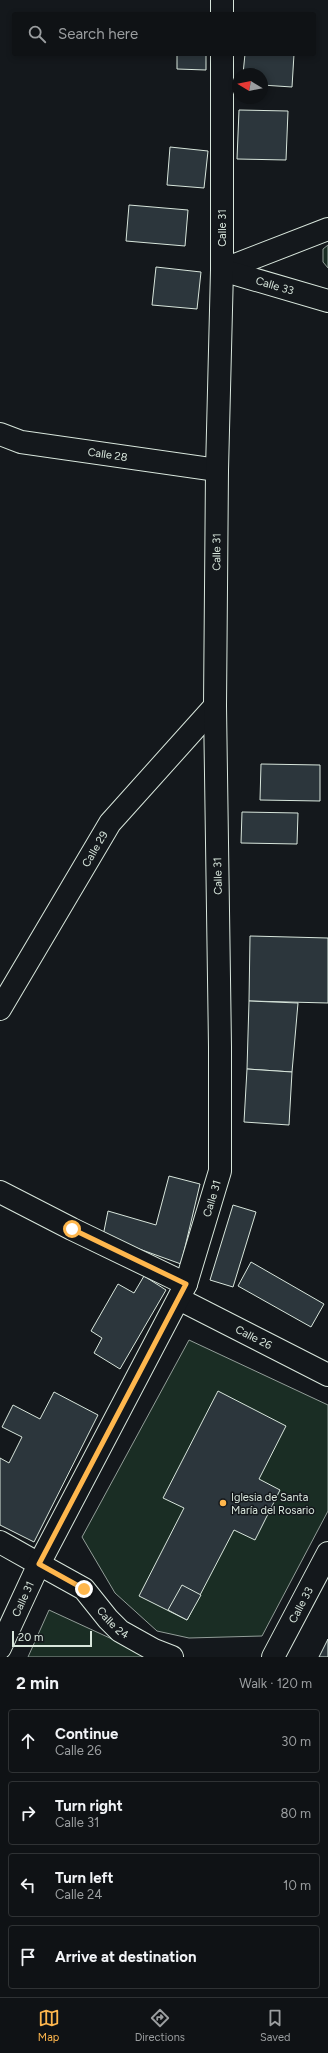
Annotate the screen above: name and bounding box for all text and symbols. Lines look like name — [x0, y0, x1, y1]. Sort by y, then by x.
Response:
search box — [12, 12, 316, 56]
icon: search — [26, 23, 48, 45]
text: Search here — [58, 25, 138, 43]
north arrow — [232, 68, 268, 104]
street label: Calle 31 — [216, 209, 229, 247]
street label: Calle 33 — [254, 274, 295, 297]
street label: Calle 28 — [87, 445, 129, 464]
street label: Calle 31 — [210, 533, 223, 571]
street label: Calle 29 — [79, 829, 110, 869]
street label: Calle 31 — [211, 857, 225, 895]
street label: Calle 31 — [200, 1179, 223, 1219]
route start — [63, 1220, 81, 1238]
street label: Calle 26 — [233, 1322, 274, 1352]
place label: Iglesia de Santa María del Rosario — [231, 1491, 315, 1517]
marker: Iglesia de Santa María del Rosario — [218, 1498, 228, 1508]
street label: Calle 31 — [9, 1579, 37, 1619]
route end — [75, 1580, 93, 1598]
street label: Calle 33 — [286, 1585, 315, 1625]
street label: Calle 24 — [94, 1604, 131, 1641]
scale bar — [12, 1629, 92, 1648]
text: 20 m — [18, 1631, 43, 1644]
text: 2 min — [16, 1673, 59, 1693]
text: Walk · 120 m — [239, 1676, 312, 1691]
text: Continue — [55, 1725, 118, 1743]
icon: ahead — [17, 1730, 39, 1752]
text: 30 m — [281, 1734, 311, 1749]
text: Calle 26 — [55, 1743, 102, 1758]
text: Turn right — [55, 1797, 123, 1815]
icon: right — [17, 1802, 39, 1824]
text: 80 m — [280, 1806, 311, 1821]
text: Calle 31 — [55, 1815, 99, 1830]
text: Turn left — [55, 1869, 113, 1887]
icon: left — [17, 1874, 39, 1896]
text: 10 m — [283, 1878, 311, 1893]
text: Calle 24 — [55, 1887, 102, 1902]
icon: arrive — [17, 1946, 39, 1968]
text: Arrive at destination — [55, 1948, 196, 1966]
tab: Map — [38, 2007, 60, 2044]
tab: Directions — [135, 2007, 185, 2044]
tab: Saved — [260, 2007, 290, 2044]

